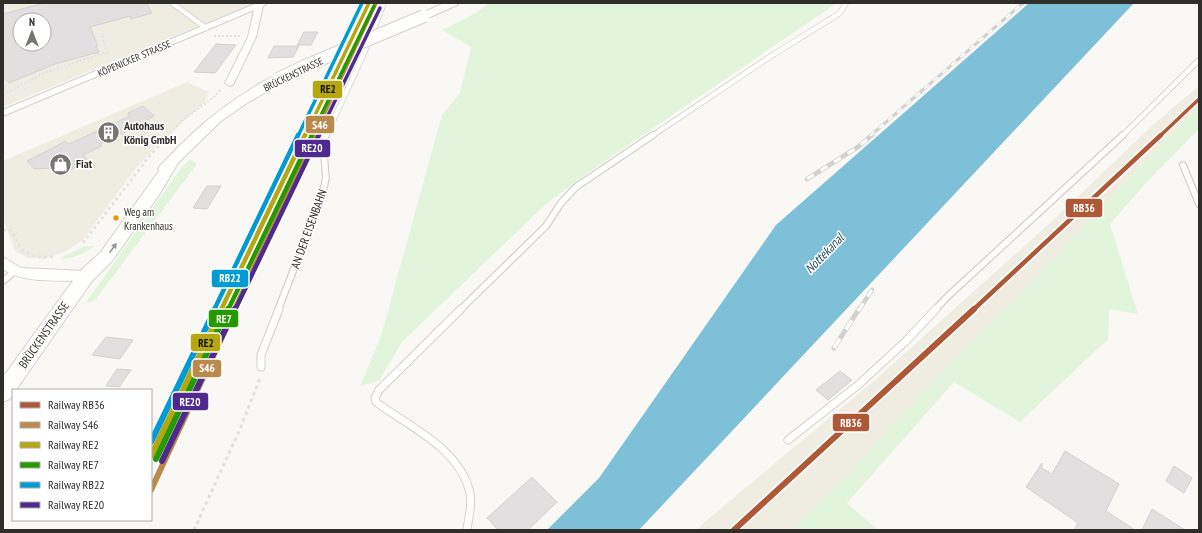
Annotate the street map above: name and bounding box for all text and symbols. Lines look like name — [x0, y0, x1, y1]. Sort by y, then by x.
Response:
north arrow — [12, 12, 52, 52]
text: N — [29, 15, 35, 29]
street label: KÖPENICKER STRASSE — [96, 37, 173, 80]
street label: BRÜCKENSTRASSE — [261, 54, 325, 94]
line badge: RE2 — [312, 80, 343, 99]
text: RE2 — [320, 82, 336, 96]
line badge: S46 — [305, 115, 335, 134]
place label: Autohaus König GmbH — [123, 118, 177, 147]
text: S46 — [312, 118, 328, 132]
building icon: Autohaus König GmbH — [95, 120, 121, 146]
line badge: RE20 — [294, 139, 331, 158]
text: RE20 — [302, 141, 322, 155]
shop icon: Fiat — [47, 151, 73, 177]
place label: Fiat — [76, 156, 93, 171]
street label: AN DER EISENBAHN — [287, 187, 330, 271]
line badge: RB36 — [1065, 198, 1103, 218]
text: RB36 — [1073, 201, 1095, 215]
place label: Weg am Krankenhaus — [124, 205, 173, 233]
marker: Weg am Krankenhaus — [111, 213, 121, 223]
water label: Nottekanal — [801, 228, 849, 277]
one-way arrow — [109, 243, 117, 254]
line badge: RB22 — [211, 269, 249, 288]
text: RB22 — [219, 271, 241, 285]
street label: BRÜCKENSTRASSE — [15, 299, 72, 371]
line badge: RE7 — [208, 309, 239, 328]
text: RE7 — [216, 312, 232, 326]
line badge: RE2 — [190, 333, 221, 352]
text: RE2 — [198, 336, 214, 350]
line badge: S46 — [192, 359, 222, 378]
text: S46 — [199, 361, 215, 375]
legend — [12, 389, 152, 521]
line badge: RE20 — [172, 392, 209, 411]
text: RE20 — [180, 395, 200, 409]
text: Railway RB36 — [48, 397, 105, 412]
line badge: RB36 — [832, 413, 870, 432]
text: RB36 — [840, 416, 862, 430]
text: Railway S46 — [48, 417, 98, 432]
text: Railway RE2 — [48, 437, 99, 452]
text: Railway RE7 — [48, 457, 99, 472]
text: Railway RB22 — [48, 477, 105, 492]
text: Railway RE20 — [48, 497, 104, 512]

